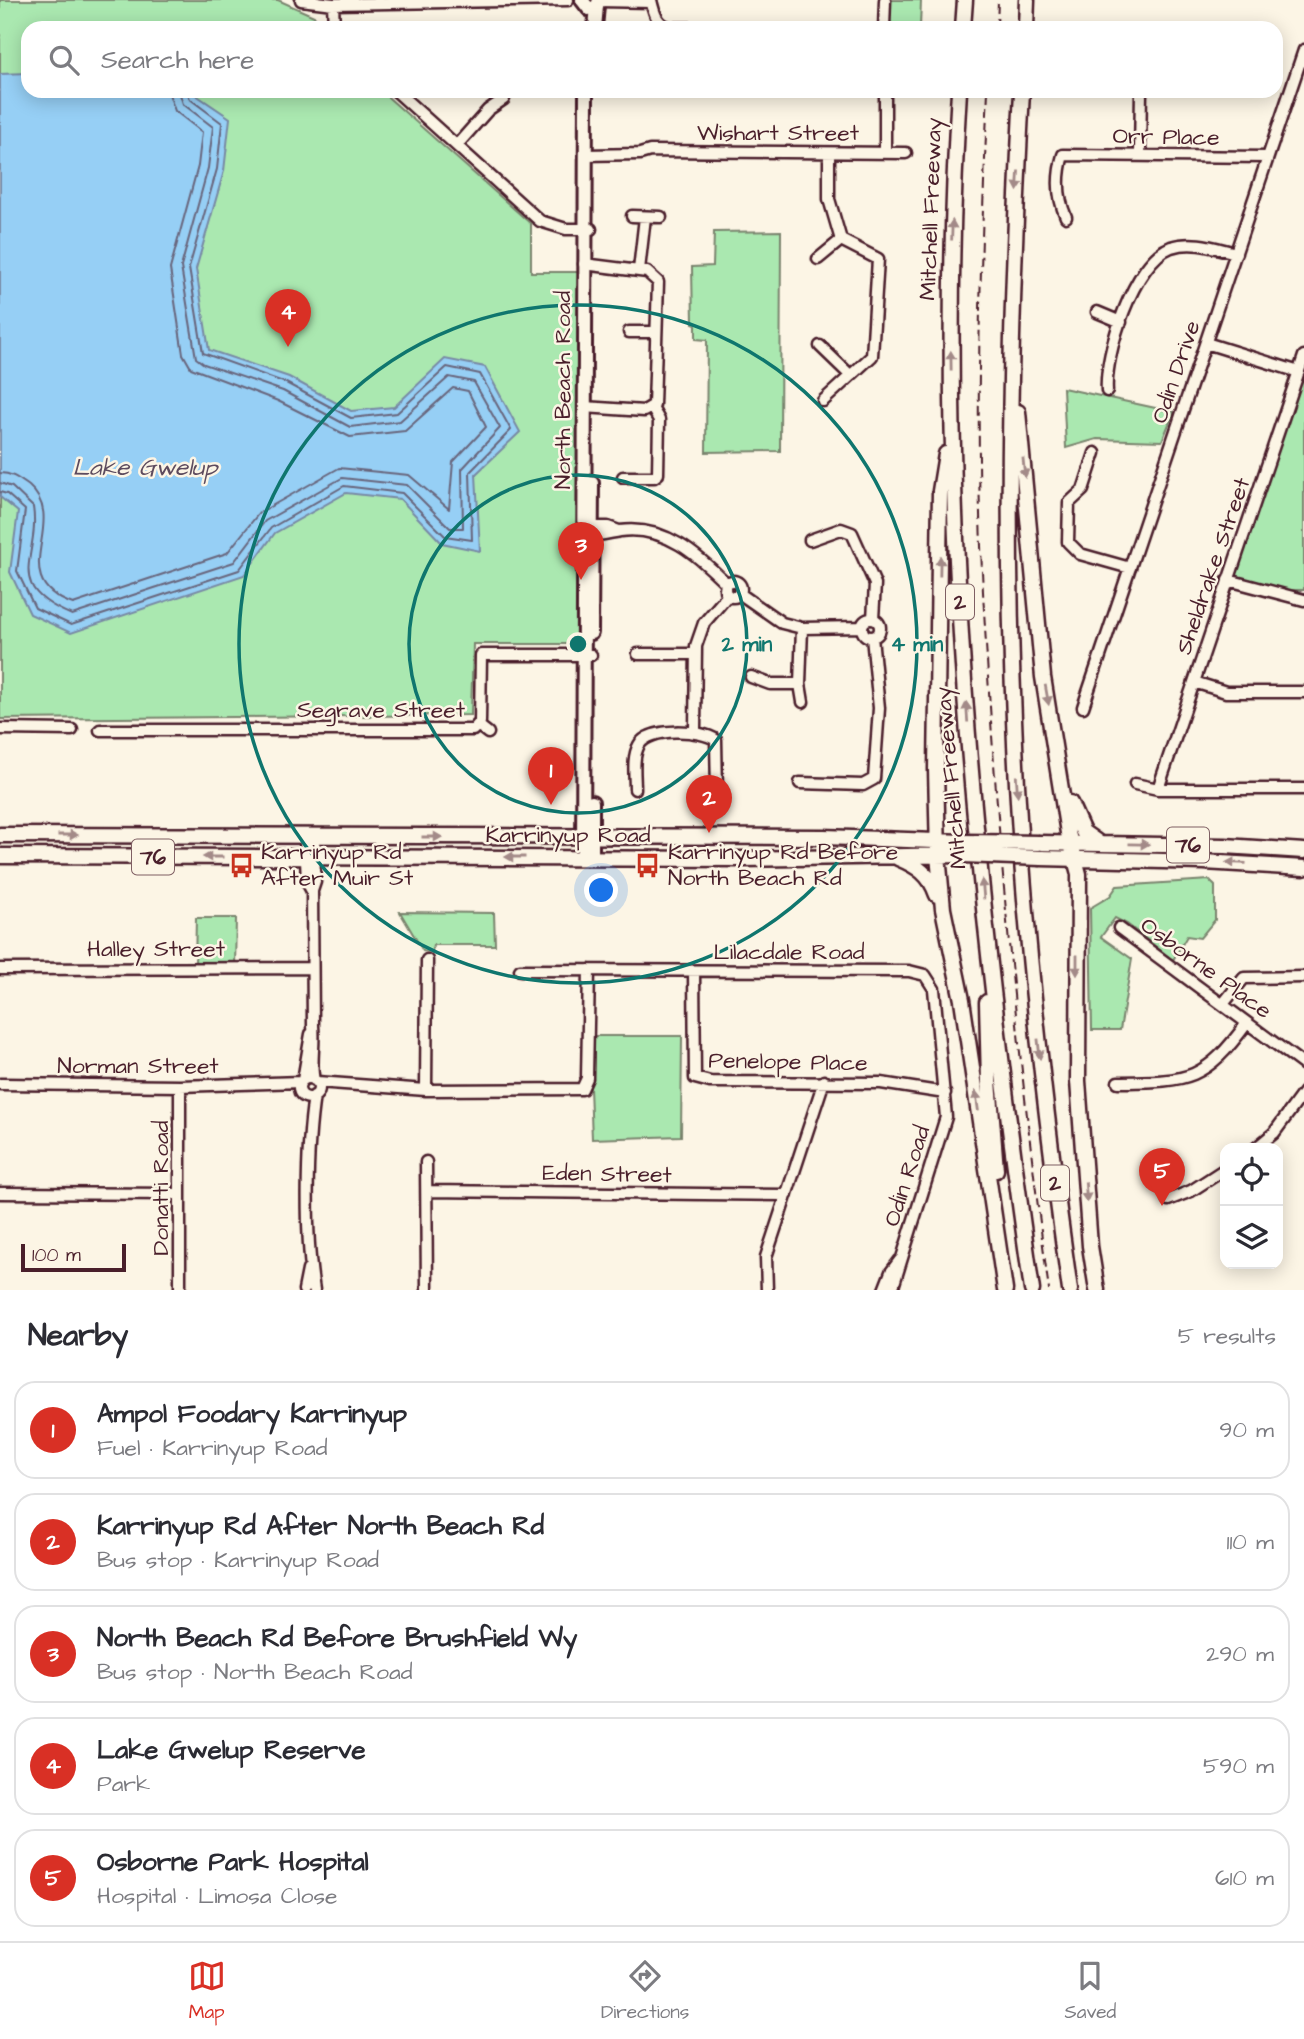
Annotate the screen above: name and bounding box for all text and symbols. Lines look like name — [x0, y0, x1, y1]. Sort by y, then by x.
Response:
search box — [21, 21, 1283, 98]
icon: search — [45, 41, 83, 79]
text: Search here — [101, 42, 254, 78]
street label: Wishart Street — [697, 117, 860, 149]
street label: Mitchell Freeway — [912, 117, 951, 301]
street label: Orr Place — [1112, 120, 1220, 154]
one-way arrow — [1012, 170, 1023, 192]
one-way arrow — [946, 219, 958, 241]
pin: 4 — [265, 289, 311, 347]
street label: North Beach Road — [547, 291, 579, 489]
street label: Odin Drive — [1143, 316, 1209, 428]
one-way arrow — [945, 350, 956, 372]
water label: Lake Gwelup — [73, 451, 219, 485]
one-way arrow — [1019, 457, 1030, 479]
street label: Sheldrake Street — [1168, 473, 1258, 659]
pin: 3 — [558, 522, 604, 580]
one-way arrow — [935, 555, 946, 577]
road number: 2 — [946, 584, 974, 620]
text: 2 min — [721, 630, 773, 659]
text: 4 min — [891, 630, 944, 659]
centre of rings — [566, 632, 590, 656]
one-way arrow — [1041, 684, 1052, 706]
street label: Mitchell Freeway — [927, 685, 976, 871]
street label: Segrave Street — [297, 694, 466, 727]
one-way arrow — [962, 701, 973, 723]
pin: 1 — [528, 747, 574, 805]
pin: 2 — [686, 775, 732, 833]
one-way arrow — [1012, 775, 1023, 797]
street label: Karrinyup Road — [485, 819, 651, 852]
road number: 76 — [1167, 828, 1209, 862]
one-way arrow — [57, 830, 79, 841]
one-way arrow — [421, 831, 443, 843]
place label: Karrinyup Rd After Muir St — [261, 836, 414, 894]
place label: Karrinyup Rd Before North Beach Rd — [668, 836, 898, 894]
one-way arrow — [1128, 838, 1150, 850]
road number: 76 — [132, 840, 174, 874]
one-way arrow — [202, 851, 224, 863]
bus stop icon: Karrinyup Rd After Muir St — [227, 851, 255, 879]
bus stop icon: Karrinyup Rd Before North Beach Rd — [634, 851, 662, 879]
one-way arrow — [503, 852, 525, 863]
one-way arrow — [1225, 857, 1247, 868]
your location — [584, 873, 618, 907]
one-way arrow — [977, 878, 988, 900]
street label: Osborne Place — [1134, 909, 1278, 1027]
street label: Halley Street — [87, 933, 226, 966]
street label: Lilacdale Road — [714, 936, 865, 968]
one-way arrow — [1071, 954, 1083, 976]
one-way arrow — [1034, 1038, 1045, 1060]
street label: Penelope Place — [708, 1045, 868, 1079]
street label: Norman Street — [57, 1050, 219, 1082]
one-way arrow — [971, 1090, 982, 1112]
street label: Donatti Road — [145, 1120, 177, 1256]
street label: Odin Road — [876, 1121, 938, 1231]
map controls — [1220, 1143, 1283, 1269]
button: locate — [1220, 1143, 1283, 1206]
pin: 5 — [1139, 1148, 1185, 1206]
street label: Eden Street — [542, 1157, 673, 1191]
road number: 2 — [1041, 1166, 1069, 1200]
one-way arrow — [1081, 1181, 1092, 1203]
button: layers — [1220, 1206, 1283, 1269]
scale bar — [21, 1241, 126, 1273]
text: 100 m — [32, 1242, 81, 1269]
text: Nearby — [28, 1315, 128, 1357]
text: 5 results — [1178, 1320, 1276, 1352]
text: Ampol Foodary Karrinyup — [97, 1396, 407, 1432]
text: 1 — [52, 1414, 54, 1446]
text: 90 m — [1219, 1414, 1274, 1446]
text: Fuel · Karrinyup Road — [97, 1432, 327, 1464]
text: Karrinyup Rd After North Beach Rd — [97, 1508, 544, 1544]
text: 2 — [46, 1526, 60, 1558]
text: 110 m — [1226, 1526, 1274, 1558]
text: Bus stop · Karrinyup Road — [97, 1544, 379, 1576]
text: North Beach Rd Before Brushfield Wy — [97, 1620, 577, 1656]
text: 3 — [47, 1638, 59, 1670]
text: 290 m — [1206, 1638, 1274, 1670]
text: Bus stop · North Beach Road — [97, 1656, 412, 1688]
text: Lake Gwelup Reserve — [97, 1732, 366, 1768]
text: 4 — [45, 1750, 61, 1782]
text: 590 m — [1203, 1750, 1274, 1782]
text: Park — [97, 1768, 150, 1800]
text: Osborne Park Hospital — [97, 1844, 369, 1880]
text: 5 — [45, 1862, 61, 1894]
text: 610 m — [1215, 1862, 1274, 1894]
text: Hospital · Limosa Close — [97, 1880, 338, 1912]
tab: Map — [188, 1957, 226, 2026]
tab: Directions — [601, 1957, 689, 2026]
tab: Saved — [1065, 1957, 1116, 2026]

